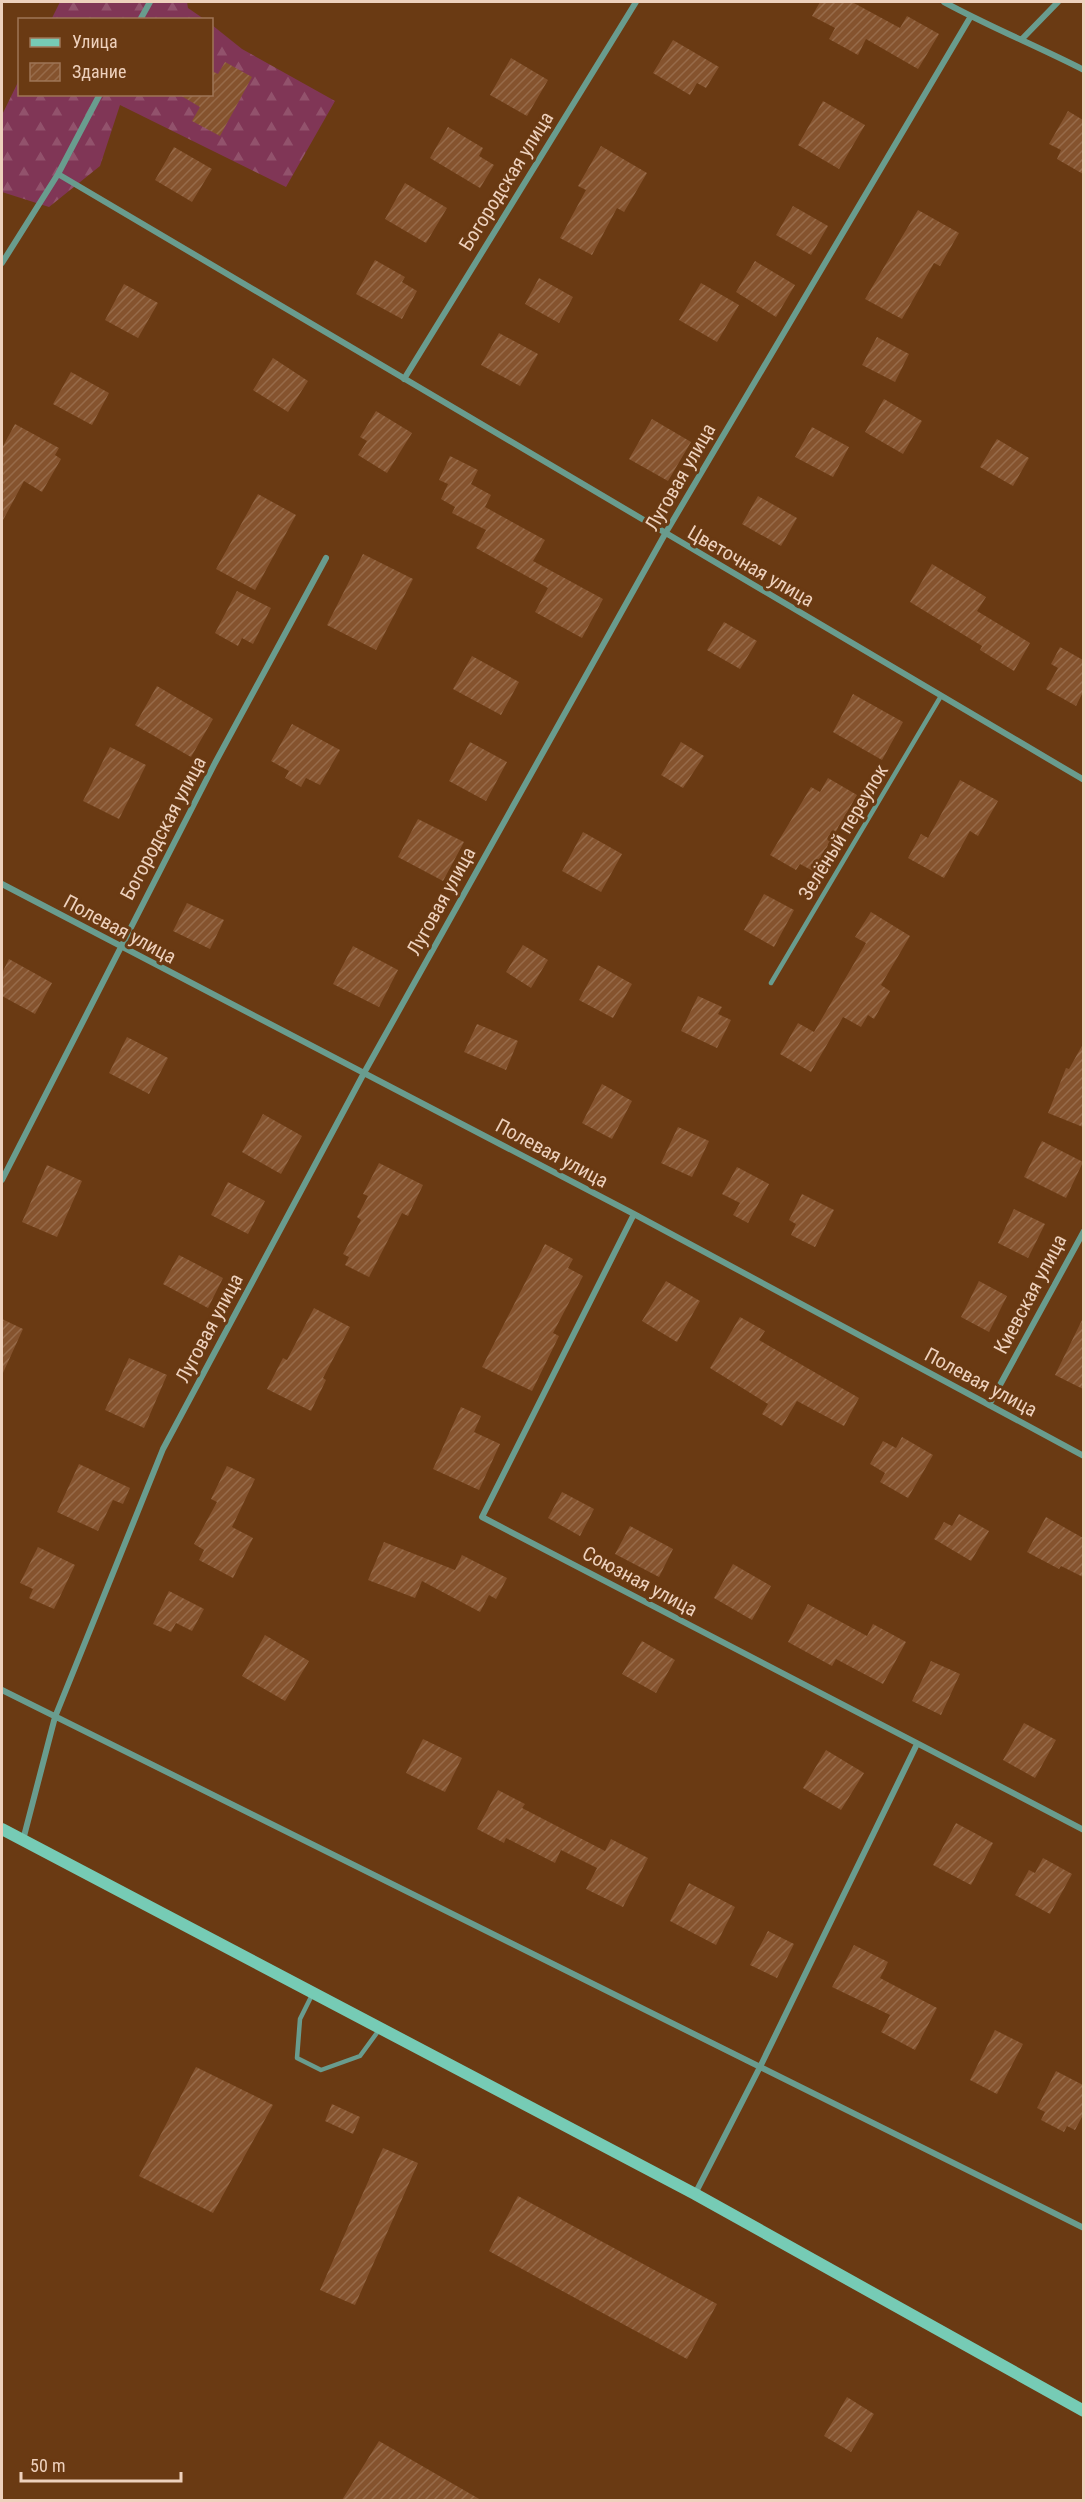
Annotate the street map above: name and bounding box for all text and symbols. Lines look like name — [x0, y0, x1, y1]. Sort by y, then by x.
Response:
legend — [18, 18, 213, 96]
text: Улица — [72, 31, 118, 52]
text: Здание — [72, 61, 126, 82]
street label: Богородская улица — [454, 107, 558, 255]
street label: Луговая улица — [640, 419, 720, 535]
street label: Цветочная улица — [683, 520, 819, 612]
street label: Богородская улица — [115, 752, 211, 904]
street label: Зелёный переулок — [793, 759, 893, 904]
street label: Луговая улица — [401, 843, 481, 959]
street label: Полевая улица — [60, 889, 180, 969]
street label: Полевая улица — [492, 1113, 612, 1193]
street label: Киевская улица — [988, 1230, 1072, 1358]
street label: Луговая улица — [170, 1269, 248, 1387]
street label: Полевая улица — [921, 1342, 1041, 1422]
street label: Союзная улица — [578, 1541, 702, 1621]
scale bar — [21, 2445, 182, 2483]
text: 50 m — [30, 2455, 65, 2476]

